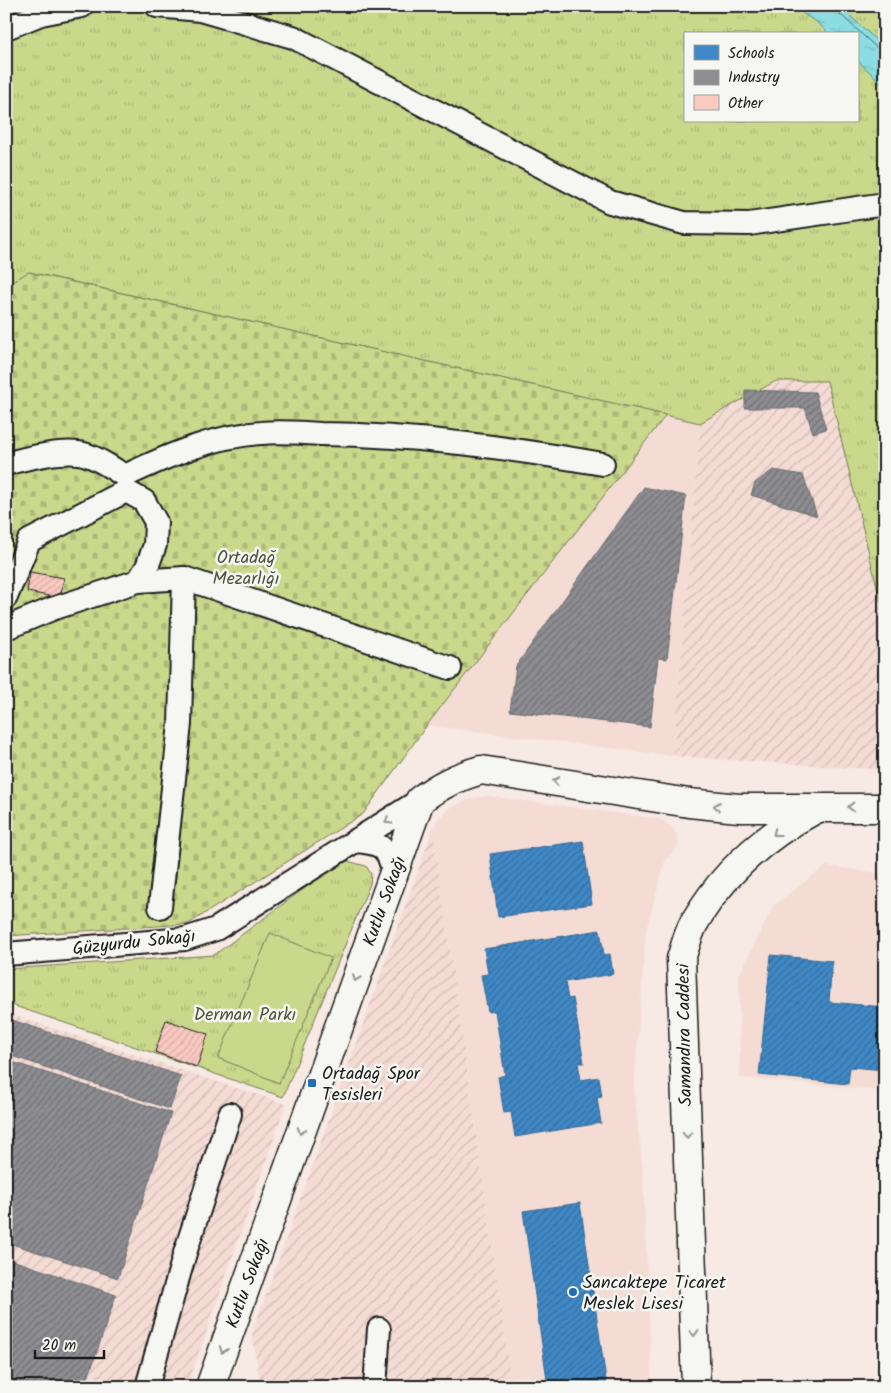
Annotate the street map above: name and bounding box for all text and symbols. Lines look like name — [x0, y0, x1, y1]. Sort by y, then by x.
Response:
legend — [684, 32, 858, 122]
text: Schools — [728, 42, 775, 66]
text: Industry — [728, 66, 781, 90]
text: Other — [728, 92, 764, 116]
park label: Ortadağ Mezarlığı — [213, 544, 279, 594]
one-way arrow — [552, 777, 560, 787]
one-way arrow — [712, 801, 720, 812]
one-way arrow — [847, 801, 855, 812]
one-way arrow — [384, 814, 393, 824]
one-way arrow — [772, 827, 782, 836]
street label: Kutlu Sokağı — [356, 852, 415, 951]
street label: Güzyurdu Sokağı — [71, 923, 197, 964]
street label: Samandıra Caddesi — [670, 963, 701, 1107]
one-way arrow — [352, 973, 362, 981]
park label: Derman Parkı — [194, 1001, 296, 1030]
place label: Ortadağ Spor Tesisleri — [322, 1060, 421, 1110]
marker: Ortadağ Spor Tesisleri — [306, 1077, 318, 1089]
one-way arrow — [297, 1126, 307, 1134]
one-way arrow — [682, 1132, 692, 1140]
street label: Kutlu Sokağı — [219, 1234, 278, 1333]
place label: Sancaktepe Ticaret Meslek Lisesi — [583, 1269, 727, 1319]
marker: Sancaktepe Ticaret Meslek Lisesi — [567, 1286, 579, 1298]
scale bar — [35, 1328, 104, 1360]
one-way arrow — [689, 1330, 699, 1337]
text: 20 m — [42, 1334, 76, 1358]
one-way arrow — [219, 1345, 229, 1353]

